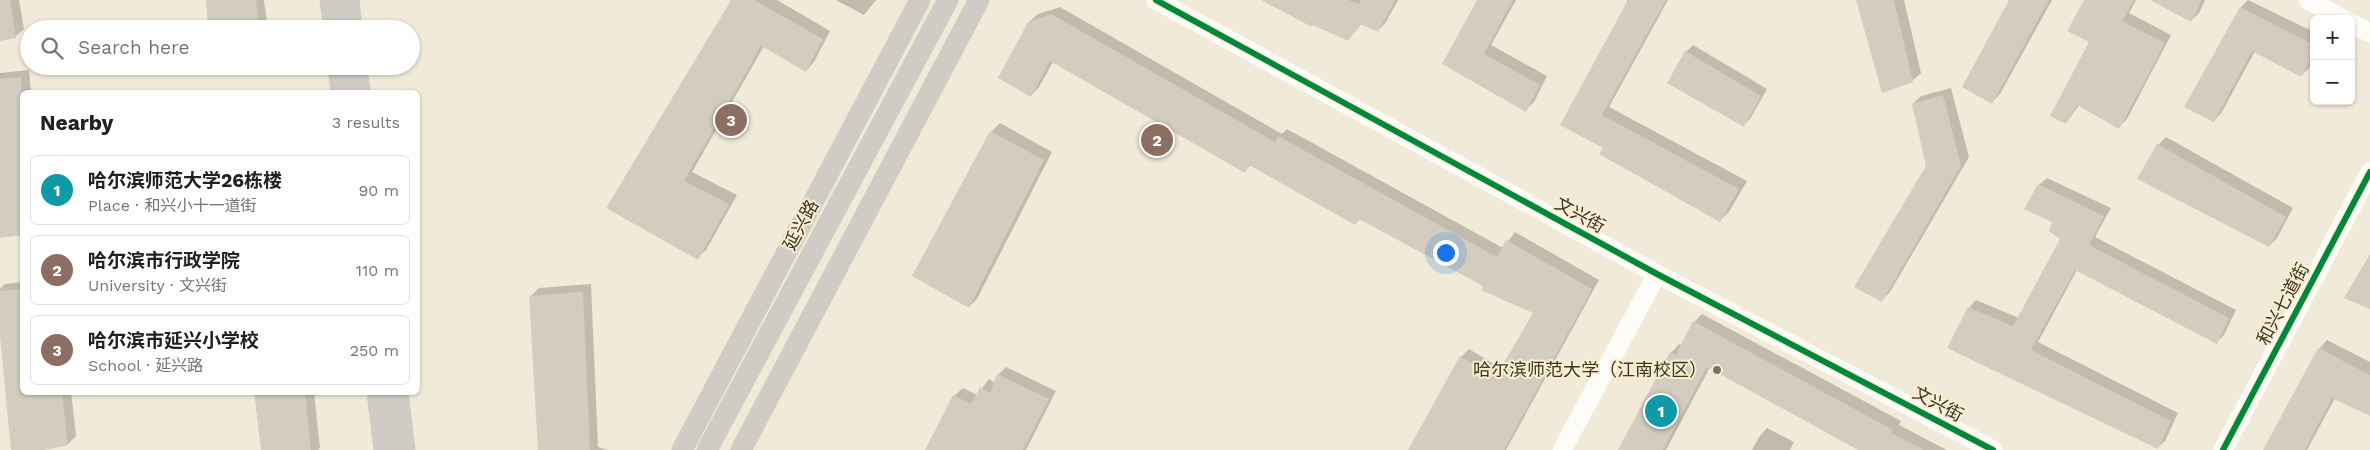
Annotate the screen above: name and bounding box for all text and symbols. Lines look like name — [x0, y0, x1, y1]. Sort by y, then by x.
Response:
map controls — [2310, 15, 2355, 105]
button: + — [2310, 15, 2355, 60]
search box — [20, 20, 420, 75]
icon: search — [38, 34, 66, 62]
text: Search here — [78, 36, 189, 59]
button: − — [2310, 60, 2355, 105]
pin: 3 — [715, 101, 747, 139]
text: Nearby — [40, 110, 113, 135]
text: 3 results — [332, 113, 400, 132]
pin: 2 — [1141, 121, 1173, 159]
text: 哈尔滨师范大学26栋楼 — [88, 169, 282, 192]
text: 1 — [54, 181, 60, 200]
text: 90 m — [358, 181, 399, 200]
street label: 文兴街 — [1552, 192, 1609, 237]
text: Place · 和兴小十一道街 — [88, 196, 256, 215]
street label: 延兴路 — [779, 196, 823, 254]
your location — [1433, 240, 1459, 266]
text: 哈尔滨市行政学院 — [88, 249, 240, 272]
street label: 和兴七道街 — [2252, 259, 2313, 348]
text: 2 — [52, 261, 62, 280]
text: 110 m — [356, 261, 399, 280]
text: University · 文兴街 — [88, 276, 227, 295]
text: 哈尔滨市延兴小学校 — [88, 329, 259, 352]
text: 3 — [52, 341, 62, 360]
text: 250 m — [350, 341, 399, 360]
text: School · 延兴路 — [88, 356, 203, 375]
place label: 哈尔滨师范大学（江南校区） — [1473, 359, 1707, 380]
marker: 哈尔滨师范大学（江南校区） — [1711, 364, 1723, 376]
street label: 文兴街 — [1909, 382, 1967, 426]
pin: 1 — [1645, 392, 1677, 430]

